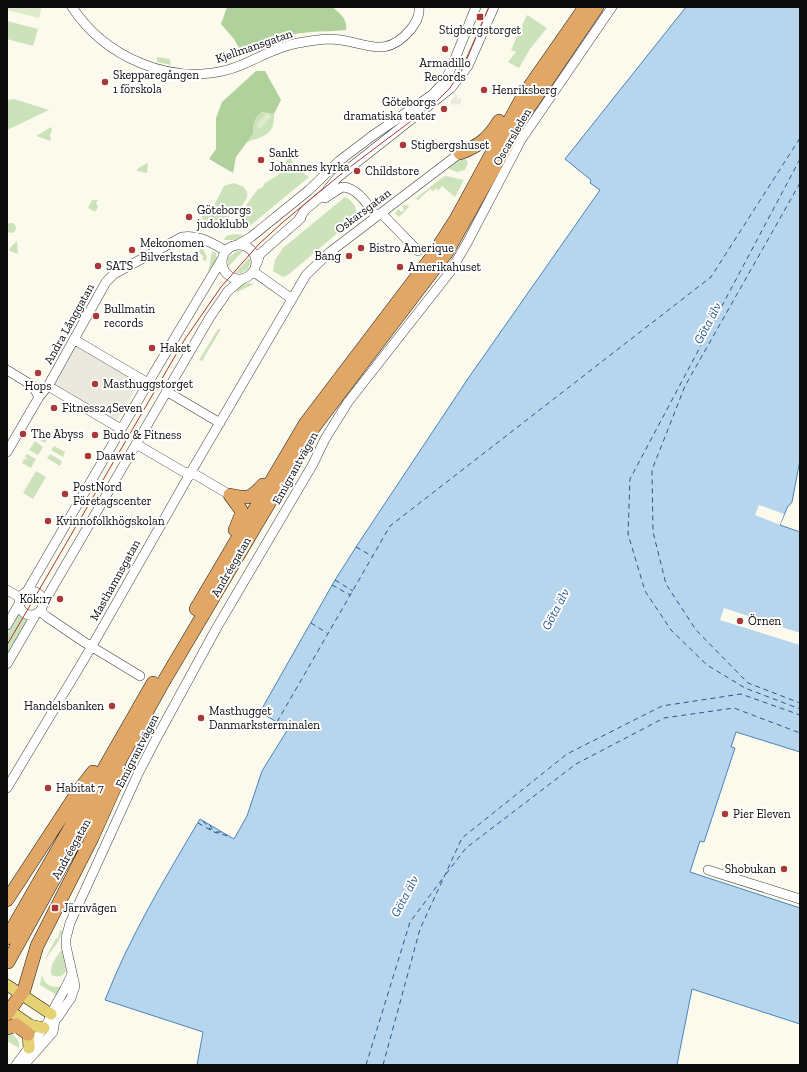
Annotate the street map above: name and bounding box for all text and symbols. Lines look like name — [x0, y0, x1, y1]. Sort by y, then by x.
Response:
marker: Stigbergstorget — [475, 12, 485, 22]
place label: Stigbergstorget — [439, 23, 522, 37]
street label: Kjellmansgatan — [214, 26, 295, 67]
marker: Armadillo Records — [440, 44, 450, 54]
place label: Armadillo Records — [419, 56, 471, 84]
place label: Skepparegången 1 förskola — [113, 68, 199, 96]
marker: Skepparegången 1 förskola — [100, 77, 110, 87]
place label: Henriksberg — [492, 83, 557, 97]
marker: Henriksberg — [479, 85, 489, 95]
place label: Göteborgs dramatiska teater — [344, 95, 436, 123]
marker: Göteborgs dramatiska teater — [439, 104, 449, 114]
street label: Oscarsleden — [490, 106, 534, 168]
place label: Stigbergshuset — [411, 138, 490, 152]
marker: Stigbergshuset — [398, 140, 408, 150]
place label: Sankt Johannes kyrka — [269, 146, 350, 174]
marker: Sankt Johannes kyrka — [256, 155, 266, 165]
place label: Childstore — [365, 164, 420, 178]
marker: Childstore — [352, 166, 362, 176]
street label: Oskarsgatan — [332, 186, 394, 236]
place label: Göteborgs judoklubb — [196, 203, 251, 232]
marker: Göteborgs judoklubb — [184, 212, 194, 222]
place label: Mekonomen Bilverkstad — [140, 236, 204, 264]
place label: Bistro Amerique — [369, 241, 454, 255]
marker: Bistro Amerique — [356, 243, 366, 253]
marker: Mekonomen Bilverkstad — [127, 245, 137, 255]
place label: Bang — [315, 249, 341, 263]
marker: Bang — [344, 251, 354, 261]
place label: SATS — [106, 259, 133, 273]
place label: Amerikahuset — [408, 260, 482, 274]
marker: SATS — [93, 261, 103, 271]
marker: Amerikahuset — [395, 262, 405, 272]
street label: Andra Långgatan — [41, 281, 97, 367]
water label: Göta älv — [690, 300, 725, 346]
place label: Bullmatin records — [104, 302, 155, 330]
marker: Bullmatin records — [91, 311, 101, 321]
place label: Haket — [160, 341, 191, 355]
marker: Haket — [147, 343, 157, 353]
marker: Hops — [33, 368, 43, 378]
place label: Masthuggstorget — [103, 377, 194, 391]
place label: Hops — [25, 379, 51, 393]
marker: Masthuggstorget — [90, 379, 100, 389]
place label: Fitness24Seven — [62, 401, 143, 415]
marker: Fitness24Seven — [49, 403, 59, 413]
place label: The Abyss — [31, 427, 84, 441]
place label: Budo & Fitness — [103, 428, 181, 442]
marker: The Abyss — [18, 429, 28, 439]
street label: Emigrantvägen — [269, 429, 321, 507]
marker: Budo & Fitness — [90, 430, 100, 440]
place label: Daawat — [96, 449, 136, 463]
marker: Daawat — [83, 451, 93, 461]
place label: PostNord Företagscenter — [73, 480, 152, 508]
marker: PostNord Företagscenter — [60, 489, 70, 499]
place label: Kvinnofolkhögskolan — [56, 514, 165, 528]
marker: Kvinnofolkhögskolan — [43, 516, 53, 526]
street label: Andréegatan — [208, 534, 254, 600]
street label: Masthamnsgatan — [87, 537, 143, 623]
water label: Göta älv — [538, 586, 573, 632]
place label: Kök:17 — [19, 592, 52, 606]
marker: Kök:17 — [55, 594, 65, 604]
place label: Örnen — [748, 614, 781, 628]
marker: Örnen — [735, 616, 745, 626]
place label: Handelsbanken — [24, 699, 104, 713]
marker: Handelsbanken — [107, 701, 117, 711]
place label: Masthugget Danmarksterminalen — [209, 704, 320, 732]
street label: Emigrantvägen — [112, 712, 162, 790]
marker: Masthugget Danmarksterminalen — [196, 713, 206, 723]
place label: Habitat 7 — [56, 781, 104, 795]
marker: Habitat 7 — [43, 783, 53, 793]
place label: Pier Eleven — [733, 807, 791, 821]
marker: Pier Eleven — [720, 809, 730, 819]
street label: Andréegatan — [49, 816, 93, 882]
place label: Shobukan — [725, 862, 776, 876]
marker: Shobukan — [779, 864, 789, 874]
water label: Göta älv — [387, 873, 422, 919]
place label: Järnvågen — [63, 901, 117, 915]
marker: Järnvågen — [50, 903, 60, 913]

